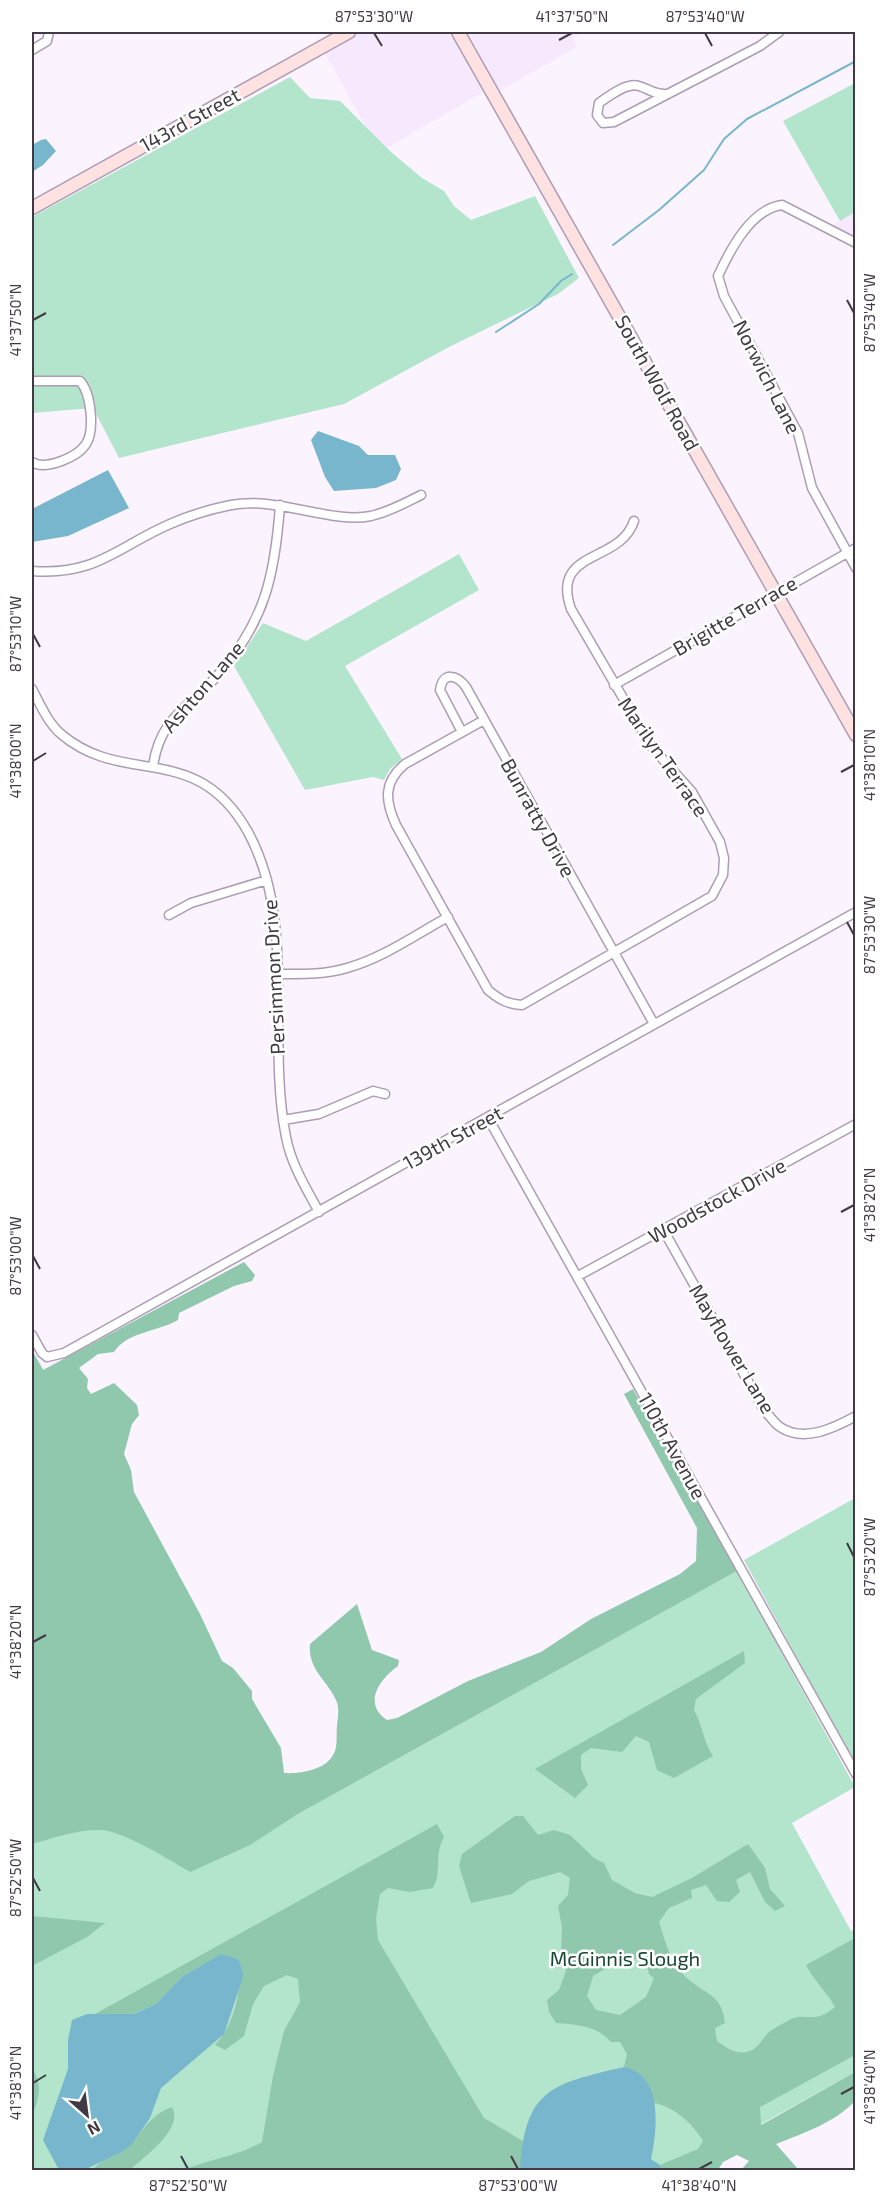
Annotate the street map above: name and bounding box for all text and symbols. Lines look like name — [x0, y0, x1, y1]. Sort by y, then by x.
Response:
text: 87°53'30"W — [335, 7, 413, 25]
text: 41°37'50"N — [536, 7, 608, 25]
text: 87°53'40"W — [665, 7, 745, 25]
street label: 143rd Street — [135, 82, 244, 156]
text: 87°53'40"W — [860, 273, 878, 353]
text: 41°37'50"N — [6, 284, 24, 356]
street label: South Wolf Road — [611, 311, 705, 454]
street label: Norwich Lane — [729, 316, 807, 437]
street label: Brigitte Terrace — [668, 570, 801, 660]
text: 87°53'10"W — [6, 596, 24, 672]
street label: Ashton Lane — [156, 636, 248, 737]
street label: Marilyn Terrace — [614, 692, 714, 821]
text: 41°38'00"N — [6, 723, 24, 799]
text: 41°38'10"N — [860, 729, 878, 801]
street label: Bunratty Drive — [496, 754, 581, 881]
text: 87°53'30"W — [860, 896, 878, 974]
street label: Persimmon Drive — [257, 899, 289, 1055]
street label: 139th Street — [399, 1100, 507, 1174]
street label: Woodstock Drive — [644, 1152, 790, 1248]
text: 41°38'20"N — [860, 1168, 878, 1242]
text: 87°53'00"W — [6, 1216, 24, 1296]
street label: Mayflower Lane — [685, 1279, 781, 1417]
street label: 110th Avenue — [634, 1388, 712, 1503]
text: 87°53'20"W — [860, 1518, 878, 1596]
text: 41°38'20"N — [6, 1605, 24, 1679]
text: 87°52'50"W — [6, 1839, 24, 1917]
park label: McGinnis Slough — [550, 1946, 700, 1970]
text: 41°38'30"N — [6, 2046, 24, 2120]
text: 41°38'40"N — [860, 2049, 878, 2125]
north arrow — [57, 2085, 117, 2145]
text: N — [85, 2118, 104, 2140]
text: 87°52'50"W — [149, 2176, 227, 2194]
text: 87°53'00"W — [478, 2176, 558, 2194]
text: 41°38'40"N — [661, 2176, 737, 2194]

